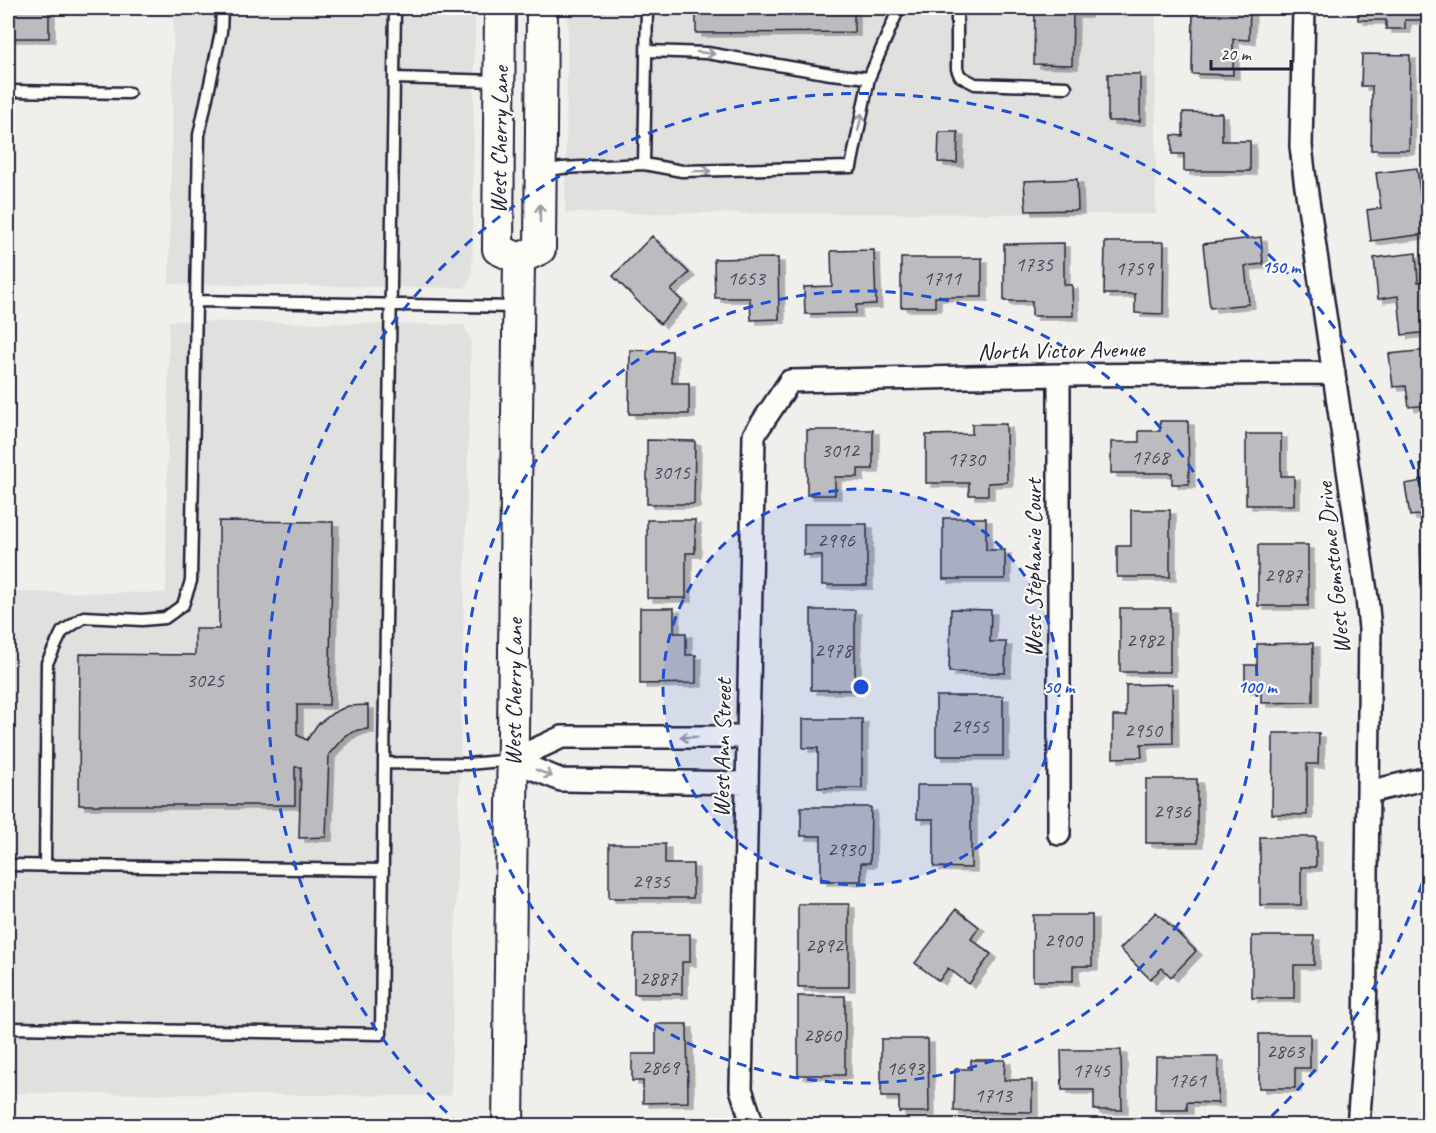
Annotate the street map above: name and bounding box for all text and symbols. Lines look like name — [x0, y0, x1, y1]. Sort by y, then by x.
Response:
scale bar — [1211, 33, 1290, 71]
text: 20 m — [1220, 43, 1253, 65]
one-way arrow — [695, 48, 715, 59]
street label: West Cherry Lane — [483, 64, 515, 214]
one-way arrow — [855, 113, 866, 132]
one-way arrow — [691, 165, 711, 177]
one-way arrow — [534, 204, 546, 224]
house number: 1735 — [1015, 251, 1054, 277]
house number: 1759 — [1115, 255, 1154, 281]
text: 150 m — [1262, 256, 1302, 278]
house number: 1653 — [727, 265, 766, 291]
house number: 1711 — [923, 265, 962, 291]
street label: North Victor Avenue — [977, 334, 1147, 366]
house number: 3012 — [821, 437, 860, 463]
house number: 1768 — [1131, 444, 1171, 470]
house number: 1730 — [947, 446, 986, 472]
house number: 3015 — [652, 459, 691, 485]
street label: West Stephanie Court — [1018, 477, 1048, 657]
street label: West Gemstone Drive — [1309, 479, 1357, 655]
house number: 2996 — [817, 527, 855, 553]
house number: 2987 — [1264, 562, 1303, 588]
street label: West Cherry Lane — [498, 616, 529, 766]
house number: 2982 — [1126, 627, 1165, 653]
house number: 2978 — [814, 637, 854, 663]
house number: 3025 — [186, 667, 225, 693]
street label: West Ann Street — [706, 676, 738, 818]
text: 50 m — [1044, 676, 1076, 698]
text: 100 m — [1238, 676, 1278, 698]
centre of rings — [851, 677, 871, 697]
house number: 2955 — [951, 713, 990, 739]
house number: 2950 — [1124, 717, 1163, 743]
one-way arrow — [680, 731, 700, 743]
one-way arrow — [534, 768, 553, 779]
house number: 2936 — [1153, 798, 1191, 824]
house number: 2930 — [827, 836, 866, 862]
house number: 2935 — [632, 868, 671, 894]
house number: 2900 — [1044, 927, 1083, 953]
house number: 2892 — [805, 932, 844, 958]
house number: 2887 — [639, 965, 678, 991]
house number: 2860 — [803, 1022, 842, 1048]
house number: 2863 — [1266, 1038, 1305, 1064]
house number: 2869 — [641, 1054, 680, 1080]
house number: 1693 — [886, 1055, 925, 1081]
house number: 1745 — [1072, 1057, 1111, 1083]
house number: 1761 — [1168, 1067, 1207, 1093]
house number: 1713 — [974, 1082, 1013, 1108]

